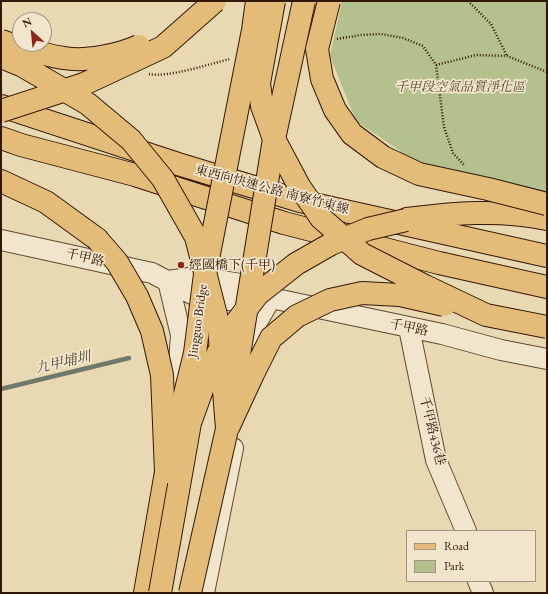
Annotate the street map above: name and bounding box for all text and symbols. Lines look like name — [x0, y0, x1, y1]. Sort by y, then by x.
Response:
north arrow — [12, 12, 52, 52]
text: N — [20, 14, 34, 30]
park label: 千甲段空氣品質淨化區 — [395, 79, 525, 95]
street label: 東西向快速公路 南寮竹東線 — [193, 162, 351, 218]
street label: 千甲路 — [64, 246, 106, 270]
place label: 經國橋下(千甲) — [189, 257, 275, 273]
marker: 經國橋下(千甲) — [176, 260, 186, 270]
street label: Jingguo Bridge — [185, 283, 211, 359]
street label: 千甲路 — [388, 316, 430, 340]
water label: 九甲埔圳 — [34, 349, 92, 377]
street label: 千甲路436巷 — [416, 395, 448, 467]
legend — [406, 530, 536, 582]
text: Road — [444, 538, 469, 554]
text: Park — [444, 558, 464, 574]

